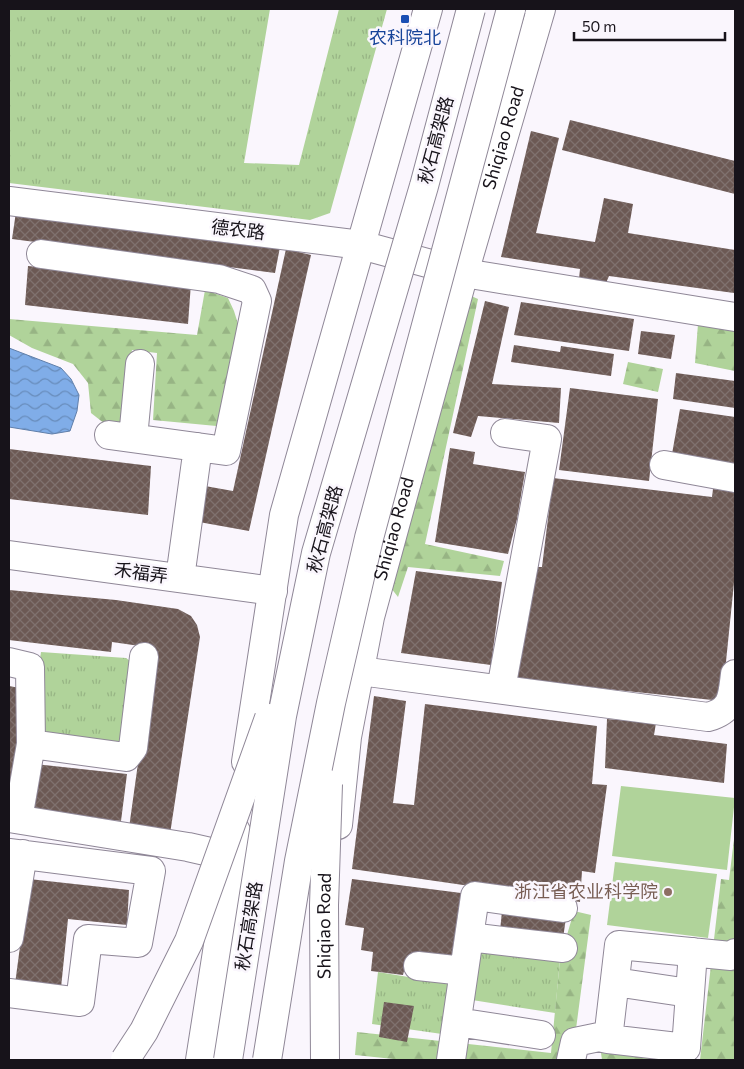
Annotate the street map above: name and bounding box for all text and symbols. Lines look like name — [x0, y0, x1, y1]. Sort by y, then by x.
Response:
scale bar — [574, 10, 725, 42]
marker: 农科院北 — [399, 13, 411, 25]
text: 50 m — [582, 17, 616, 35]
place label: 农科院北 — [369, 26, 441, 48]
street label: Shiqiao Road — [477, 83, 528, 192]
street label: 秋石高架路 — [413, 93, 457, 186]
street label: 德农路 — [210, 215, 266, 243]
street label: Shiqiao Road — [368, 474, 418, 583]
street label: 秋石高架路 — [302, 482, 346, 575]
street label: 禾福弄 — [113, 557, 169, 587]
street label: Shiqiao Road — [312, 872, 335, 979]
street label: 秋石高架路 — [230, 880, 266, 972]
place label: 浙江省农业科学院 — [514, 880, 658, 902]
marker: 浙江省农业科学院 — [662, 886, 674, 898]

